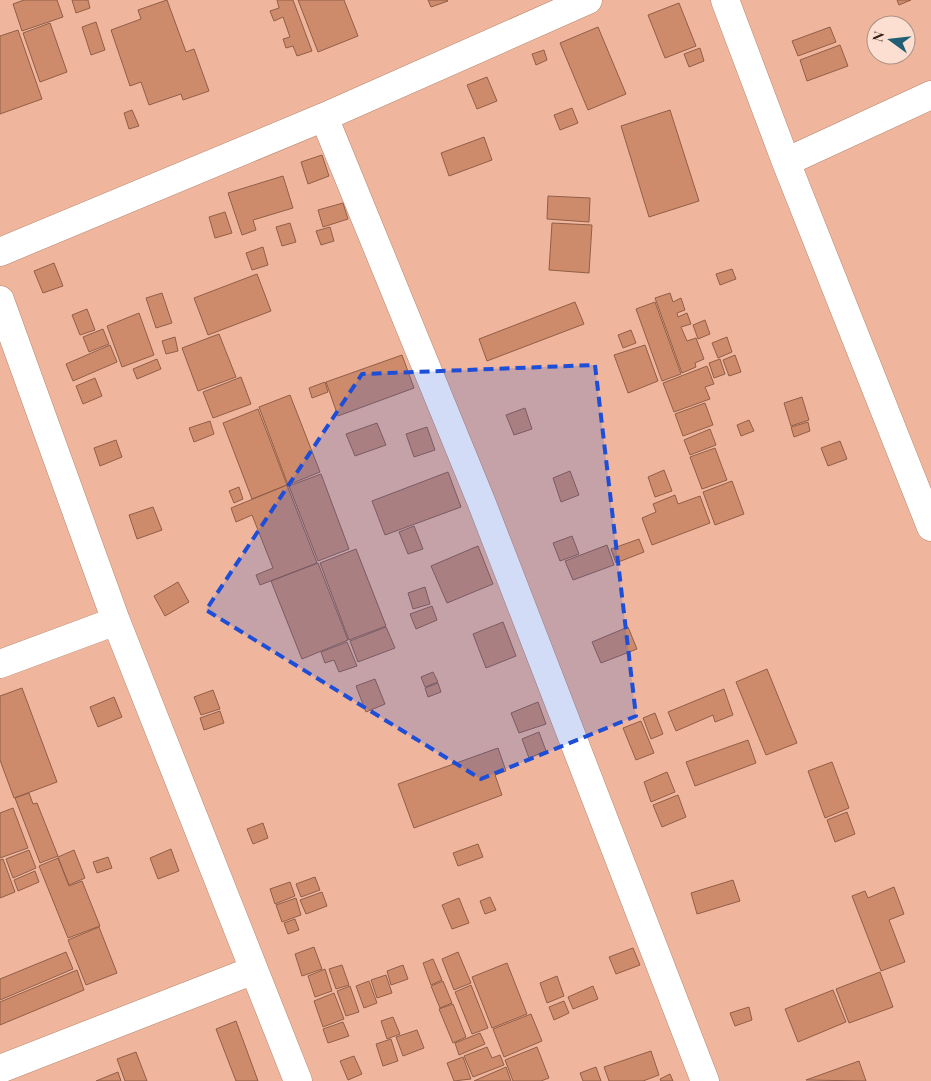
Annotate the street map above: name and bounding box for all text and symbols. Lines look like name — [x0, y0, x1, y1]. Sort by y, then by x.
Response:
north arrow — [866, 15, 916, 65]
text: N — [867, 29, 888, 44]

